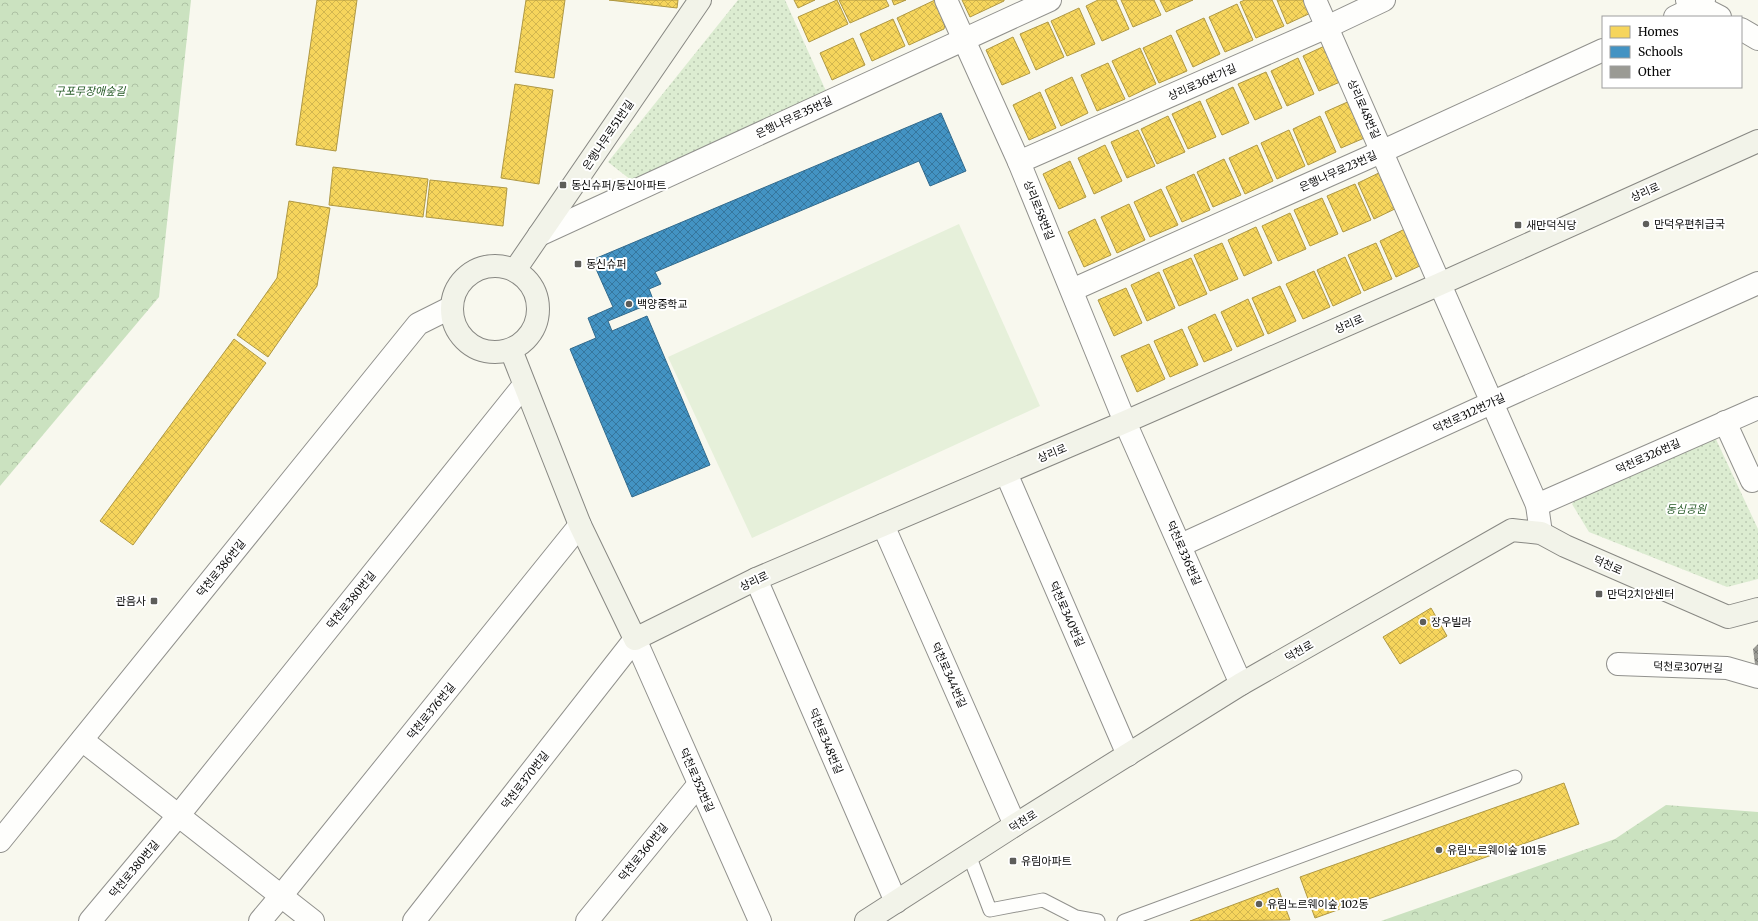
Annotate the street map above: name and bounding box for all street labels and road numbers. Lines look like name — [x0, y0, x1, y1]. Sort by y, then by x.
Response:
street label: 상리로36번가길 — [1166, 61, 1238, 103]
street label: 상리로48번길 — [1345, 77, 1383, 141]
street label: 은행나무로35번길 — [753, 93, 835, 141]
street label: 은행나무로51번길 — [579, 97, 637, 173]
street label: 은행나무로23번길 — [1297, 148, 1379, 194]
street label: 상리로58번길 — [1021, 178, 1057, 242]
street label: 상리로 — [1628, 179, 1662, 205]
street label: 상리로 — [1332, 311, 1366, 337]
street label: 덕천로312번가길 — [1431, 390, 1507, 436]
street label: 덕천로326번길 — [1613, 435, 1683, 477]
street label: 상리로 — [1035, 441, 1069, 465]
street label: 덕천로336번길 — [1164, 519, 1204, 587]
street label: 덕천로386번길 — [194, 536, 248, 600]
street label: 덕천로 — [1591, 552, 1625, 578]
street label: 덕천로380번길 — [323, 568, 379, 632]
street label: 상리로 — [737, 568, 771, 594]
street label: 덕천로340번길 — [1046, 579, 1088, 649]
street label: 덕천로 — [1282, 637, 1316, 665]
street label: 덕천로344번길 — [928, 640, 970, 710]
street label: 덕천로307번길 — [1653, 659, 1723, 675]
street label: 덕천로376번길 — [404, 680, 458, 742]
street label: 덕천로348번길 — [806, 706, 846, 776]
street label: 덕천로352번길 — [677, 746, 717, 814]
street label: 덕천로370번길 — [498, 748, 552, 812]
street label: 덕천로 — [1006, 807, 1040, 835]
street label: 덕천로360번길 — [615, 820, 671, 884]
street label: 덕천로380번길 — [106, 838, 162, 900]

